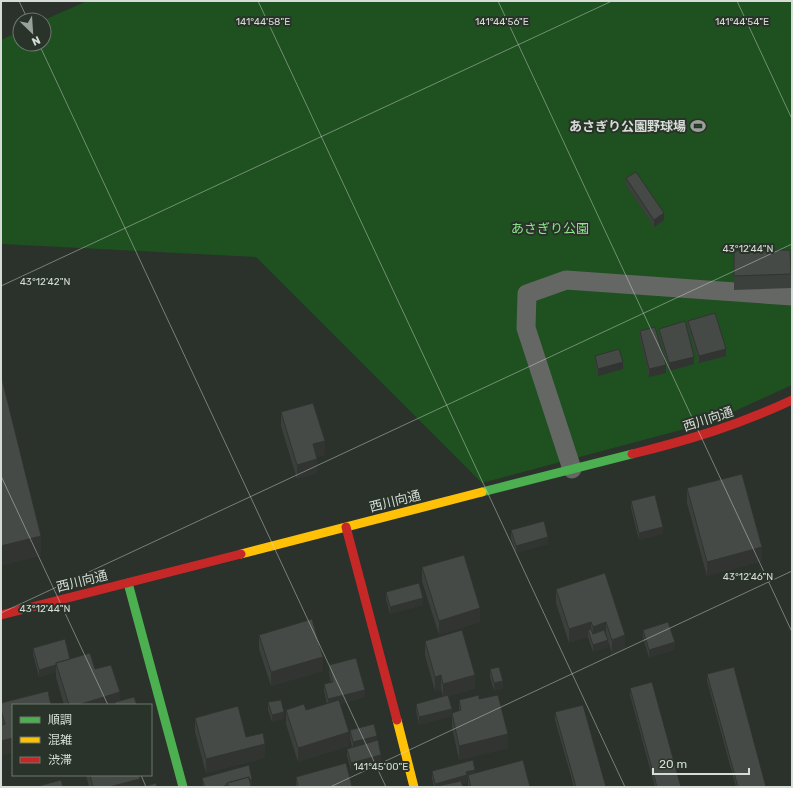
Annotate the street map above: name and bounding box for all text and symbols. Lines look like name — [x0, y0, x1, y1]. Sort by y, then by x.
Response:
north arrow — [12, 12, 52, 52]
text: 141°44'58"E — [236, 16, 290, 28]
text: 141°44'56"E — [475, 16, 529, 28]
text: 141°44'54"E — [715, 16, 769, 28]
text: N — [30, 33, 42, 48]
sports icon: あさぎり公園野球場 — [689, 117, 707, 135]
place label: あさぎり公園野球場 — [569, 119, 686, 134]
park label: あさぎり公園 — [511, 221, 589, 236]
text: 43°12'44"N — [723, 243, 773, 255]
text: 43°12'42"N — [20, 276, 70, 288]
street label: 西川向通 — [681, 404, 735, 434]
street label: 西川向通 — [368, 487, 422, 515]
street label: 西川向通 — [55, 567, 109, 595]
text: 43°12'46"N — [723, 571, 773, 583]
text: 43°12'44"N — [20, 603, 70, 615]
legend — [12, 704, 152, 776]
text: 順調 — [48, 713, 72, 727]
text: 混雑 — [48, 733, 72, 747]
scale bar — [653, 750, 749, 776]
text: 渋滞 — [48, 753, 72, 767]
text: 20 m — [659, 757, 687, 771]
text: 141°45'00"E — [354, 761, 408, 773]

